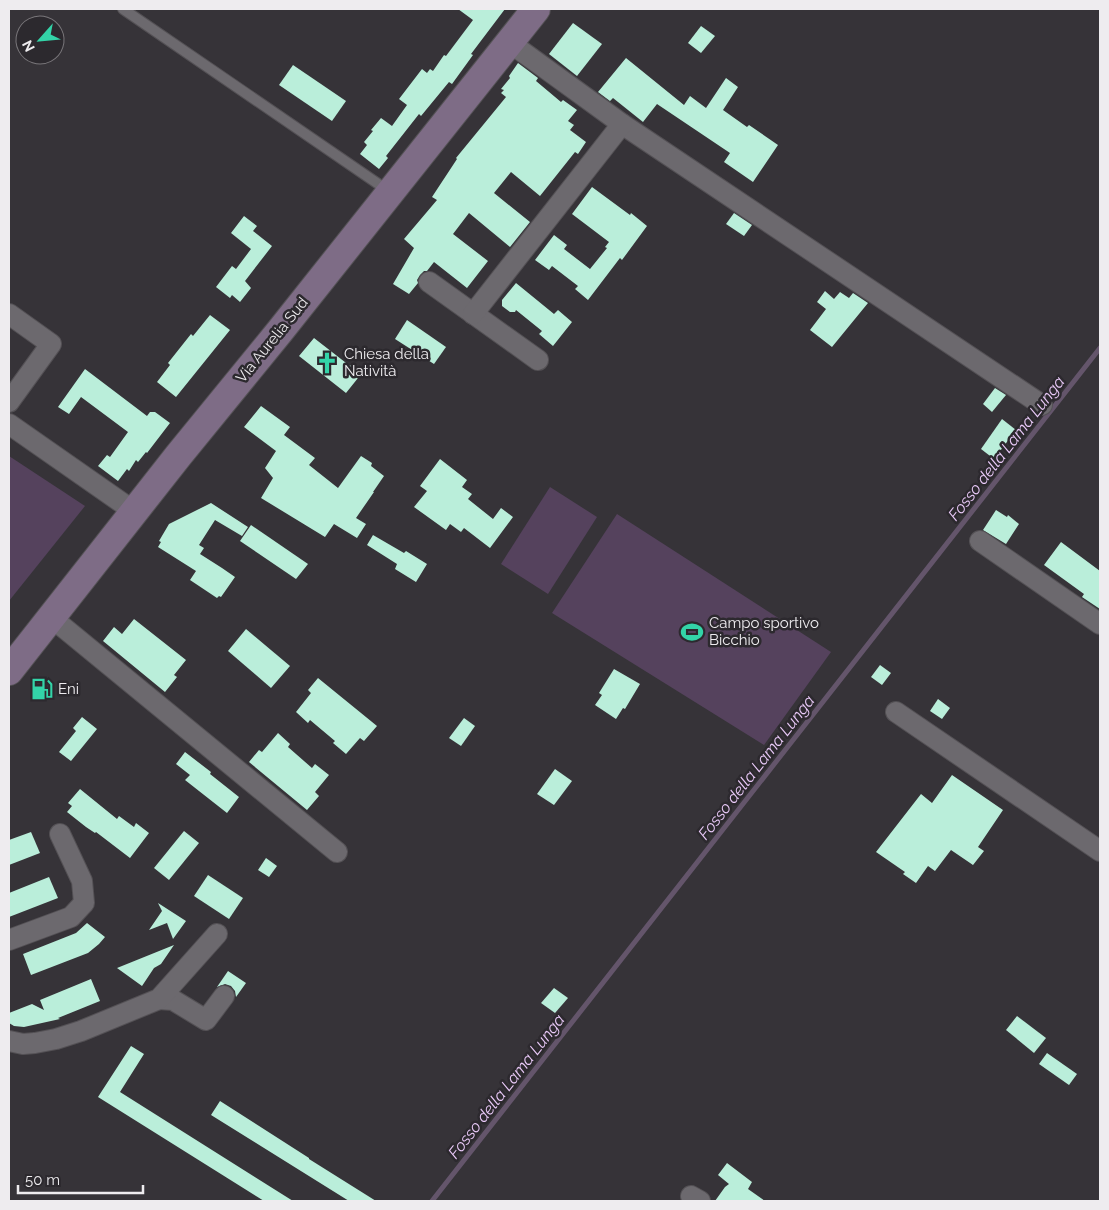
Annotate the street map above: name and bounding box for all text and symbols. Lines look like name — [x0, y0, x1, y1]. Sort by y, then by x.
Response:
north arrow — [15, 15, 65, 65]
text: N — [19, 38, 38, 54]
street label: Via Aurelia Sud — [232, 294, 312, 386]
place label: Chiesa della Natività — [344, 345, 429, 380]
church icon: Chiesa della Natività — [314, 350, 340, 376]
water label: Fosso della Lama Lunga — [944, 372, 1069, 524]
place label: Campo sportivo Bicchio — [709, 614, 819, 649]
sports icon: Campo sportivo Bicchio — [679, 619, 705, 645]
fuel station icon: Eni — [29, 676, 55, 702]
place label: Eni — [58, 680, 79, 698]
water label: Fosso della Lama Lunga — [694, 691, 819, 843]
water label: Fosso della Lama Lunga — [444, 1010, 569, 1162]
scale bar — [18, 1162, 142, 1194]
text: 50 m — [25, 1171, 60, 1189]

